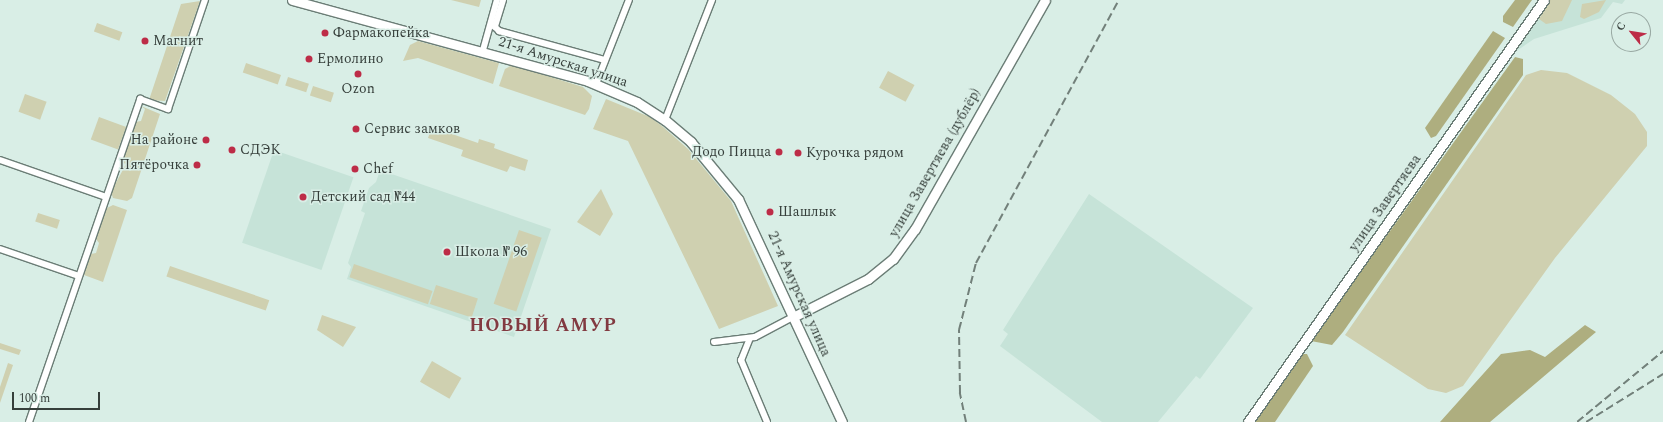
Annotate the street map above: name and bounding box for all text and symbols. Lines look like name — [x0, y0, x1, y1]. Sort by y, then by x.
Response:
north arrow — [1611, 12, 1651, 52]
text: С — [1612, 19, 1630, 34]
place label: Фармакопейка — [333, 25, 429, 41]
marker: Фармакопейка — [320, 28, 330, 38]
place label: Магнит — [153, 33, 203, 49]
street label: 21-я Амурская улица — [496, 33, 630, 91]
marker: Магнит — [140, 36, 150, 46]
place label: Ермолино — [317, 51, 383, 67]
marker: Ермолино — [304, 54, 314, 64]
marker: Ozon — [353, 69, 363, 79]
place label: Ozon — [341, 81, 375, 97]
street label: улица Завертяева (дублёр) — [886, 86, 984, 240]
place label: Сервис замков — [364, 121, 460, 137]
marker: Сервис замков — [351, 124, 361, 134]
place label: На районе — [130, 132, 198, 148]
marker: На районе — [201, 135, 211, 145]
place label: СДЭК — [240, 142, 281, 158]
place label: Додо Пицца — [692, 144, 771, 160]
marker: СДЭК — [227, 145, 237, 155]
place label: Курочка рядом — [806, 145, 904, 161]
marker: Додо Пицца — [774, 147, 784, 157]
marker: Курочка рядом — [793, 148, 803, 158]
street label: улица Завертяева — [1345, 151, 1425, 255]
place label: Пятёрочка — [119, 157, 189, 173]
marker: Пятёрочка — [192, 160, 202, 170]
place label: Chef — [363, 161, 393, 177]
marker: Chef — [350, 164, 360, 174]
place label: Детский сад №44 — [311, 189, 415, 205]
marker: Детский сад №44 — [298, 192, 308, 202]
place label: Шашлык — [778, 204, 837, 220]
marker: Шашлык — [765, 207, 775, 217]
street label: 21-я Амурская улица — [764, 229, 834, 359]
place label: Школа № 96 — [455, 244, 527, 260]
marker: Школа № 96 — [442, 247, 452, 257]
district label: НОВЫЙ АМУР — [469, 315, 617, 337]
scale bar — [14, 384, 102, 410]
text: 100 m — [19, 389, 50, 408]

